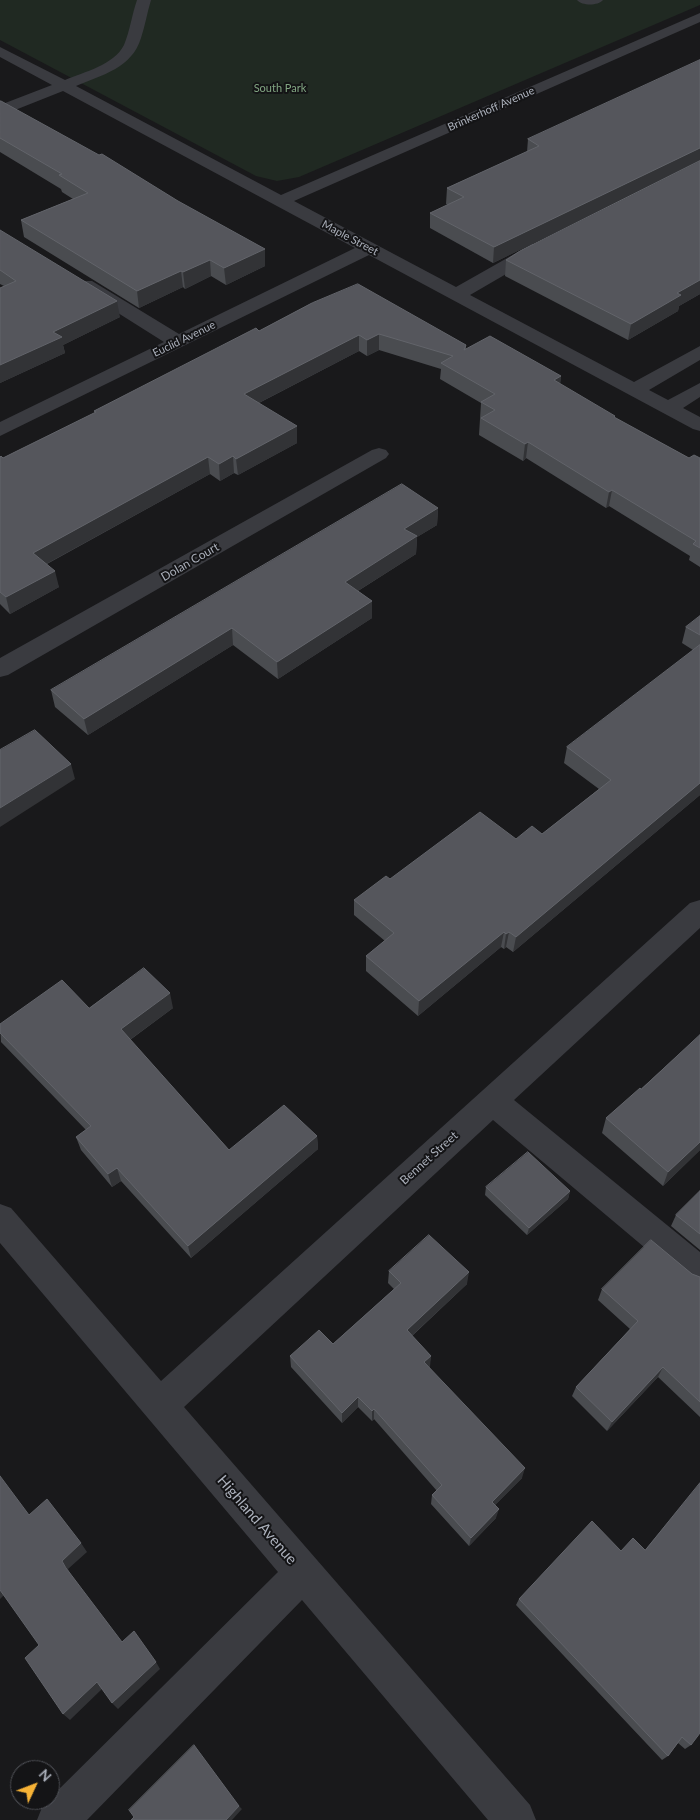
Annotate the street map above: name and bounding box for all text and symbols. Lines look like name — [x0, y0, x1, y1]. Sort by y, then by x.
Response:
park label: South Park — [254, 81, 306, 95]
street label: Brinkerhoff Avenue — [446, 84, 536, 134]
street label: Maple Street — [320, 218, 380, 258]
street label: Euclid Avenue — [150, 318, 218, 360]
street label: Dolan Court — [158, 540, 222, 584]
street label: Bennet Street — [397, 1128, 461, 1188]
street label: Highland Avenue — [213, 1472, 301, 1568]
north arrow — [10, 1760, 60, 1810]
text: N — [36, 1765, 55, 1785]

